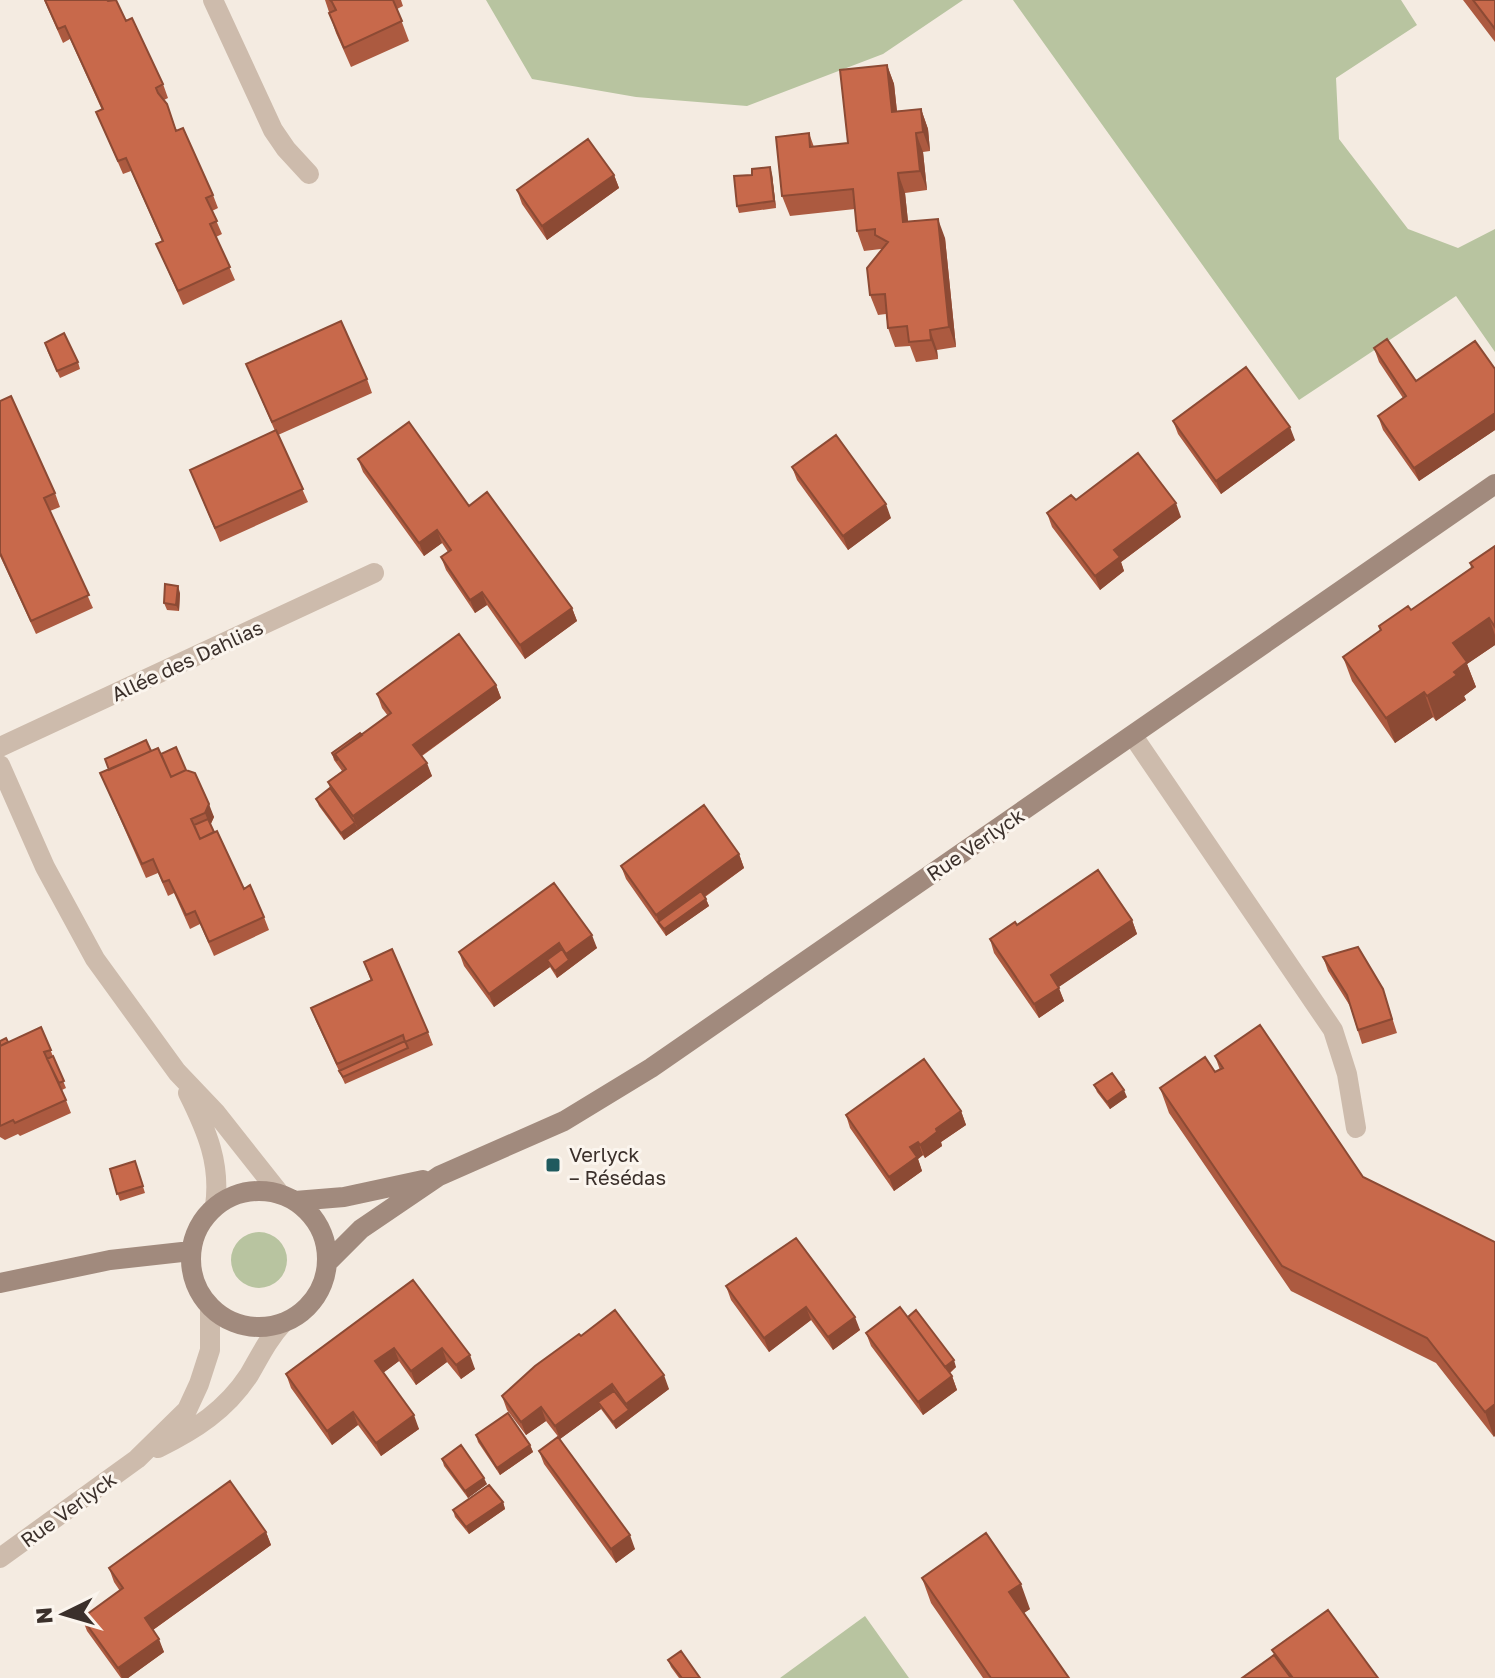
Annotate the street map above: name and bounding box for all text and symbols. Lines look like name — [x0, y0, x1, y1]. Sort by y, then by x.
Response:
street label: Allée des Dahlias — [107, 614, 267, 706]
street label: Rue Verlyck — [922, 803, 1028, 885]
place label: Verlyck – Résédas — [569, 1142, 666, 1189]
marker: Verlyck – Résédas — [544, 1156, 562, 1174]
street label: Rue Verlyck — [15, 1466, 121, 1552]
north arrow — [24, 1574, 104, 1654]
text: N — [29, 1606, 58, 1625]

